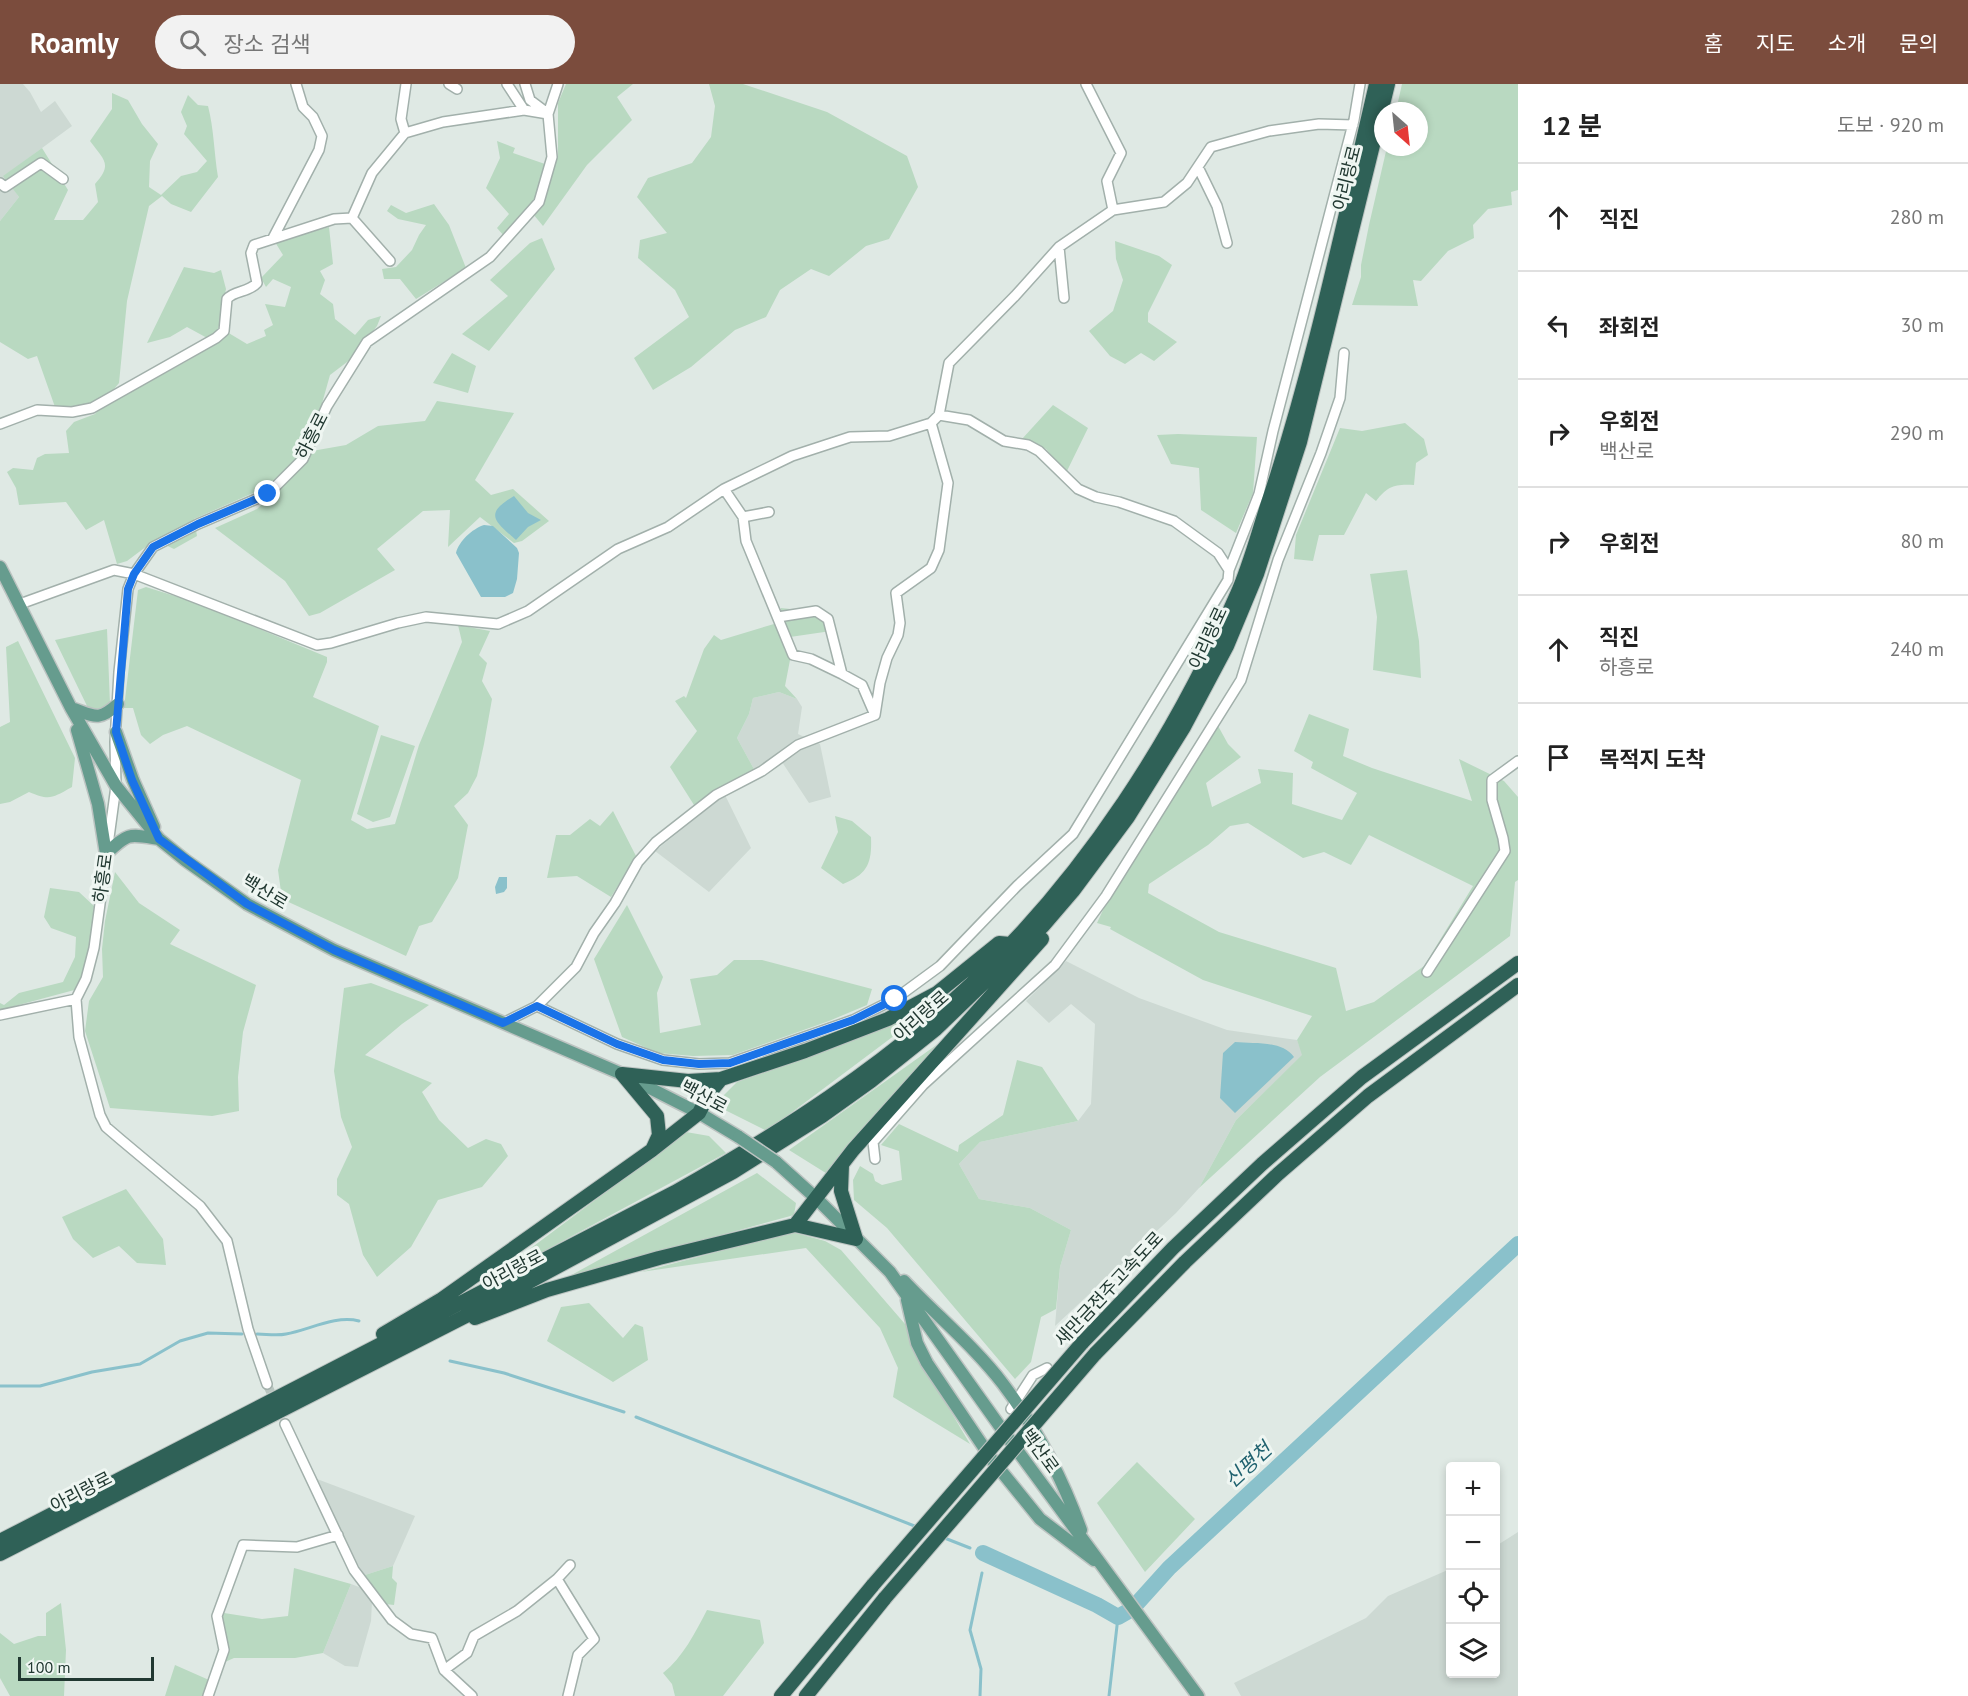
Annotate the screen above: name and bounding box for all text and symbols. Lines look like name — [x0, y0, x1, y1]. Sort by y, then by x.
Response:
search box — [155, 15, 575, 69]
text: Roamly — [30, 24, 119, 61]
icon: search — [176, 26, 209, 59]
text: 장소 검색 — [224, 30, 310, 58]
text: 홈 — [1704, 30, 1723, 57]
text: 지도 — [1756, 30, 1795, 57]
text: 소개 — [1828, 30, 1866, 57]
text: 문의 — [1899, 30, 1938, 57]
north arrow — [1374, 102, 1428, 156]
text: 12 분 — [1542, 109, 1602, 142]
text: 도보 · 920 m — [1837, 112, 1944, 138]
street label: 아리랑로 — [1327, 143, 1366, 213]
icon: ahead — [1542, 201, 1575, 234]
text: 280 m — [1890, 204, 1944, 230]
text: 직진 — [1599, 205, 1639, 233]
icon: left — [1542, 309, 1575, 342]
text: 30 m — [1901, 312, 1944, 338]
text: 좌회전 — [1599, 313, 1660, 341]
text: 우회전 — [1599, 407, 1660, 435]
street label: 하흥로 — [290, 408, 333, 463]
icon: right — [1542, 417, 1575, 450]
text: 290 m — [1890, 420, 1944, 446]
text: 백산로 — [1599, 438, 1654, 464]
route end — [254, 480, 280, 506]
icon: right — [1542, 525, 1575, 558]
text: 80 m — [1901, 528, 1944, 554]
text: 우회전 — [1599, 529, 1660, 557]
street label: 아리랑로 — [1183, 603, 1232, 673]
text: 직진 — [1599, 623, 1639, 651]
icon: ahead — [1542, 633, 1575, 666]
text: 240 m — [1890, 636, 1944, 662]
text: 하흥로 — [1599, 654, 1654, 680]
icon: arrive — [1542, 741, 1575, 774]
text: 목적지 도착 — [1599, 745, 1706, 773]
street label: 하흥로 — [88, 852, 117, 904]
street label: 백산로 — [238, 869, 292, 914]
route start — [881, 985, 907, 1011]
street label: 아리랑로 — [888, 985, 953, 1046]
street label: 백산로 — [677, 1075, 732, 1118]
street label: 새만금전주고속도로 — [1049, 1226, 1168, 1351]
street label: 아리랑로 — [478, 1244, 547, 1295]
street label: 백산로 — [1016, 1424, 1064, 1478]
water label: 신평천 — [1219, 1435, 1279, 1493]
map controls — [1446, 1462, 1500, 1678]
button: + — [1446, 1462, 1500, 1516]
street label: 아리랑로 — [46, 1466, 116, 1517]
button: − — [1446, 1516, 1500, 1570]
button: locate — [1446, 1570, 1500, 1624]
button: layers — [1446, 1624, 1500, 1678]
scale bar — [18, 1654, 154, 1682]
text: 100 m — [27, 1657, 70, 1677]

